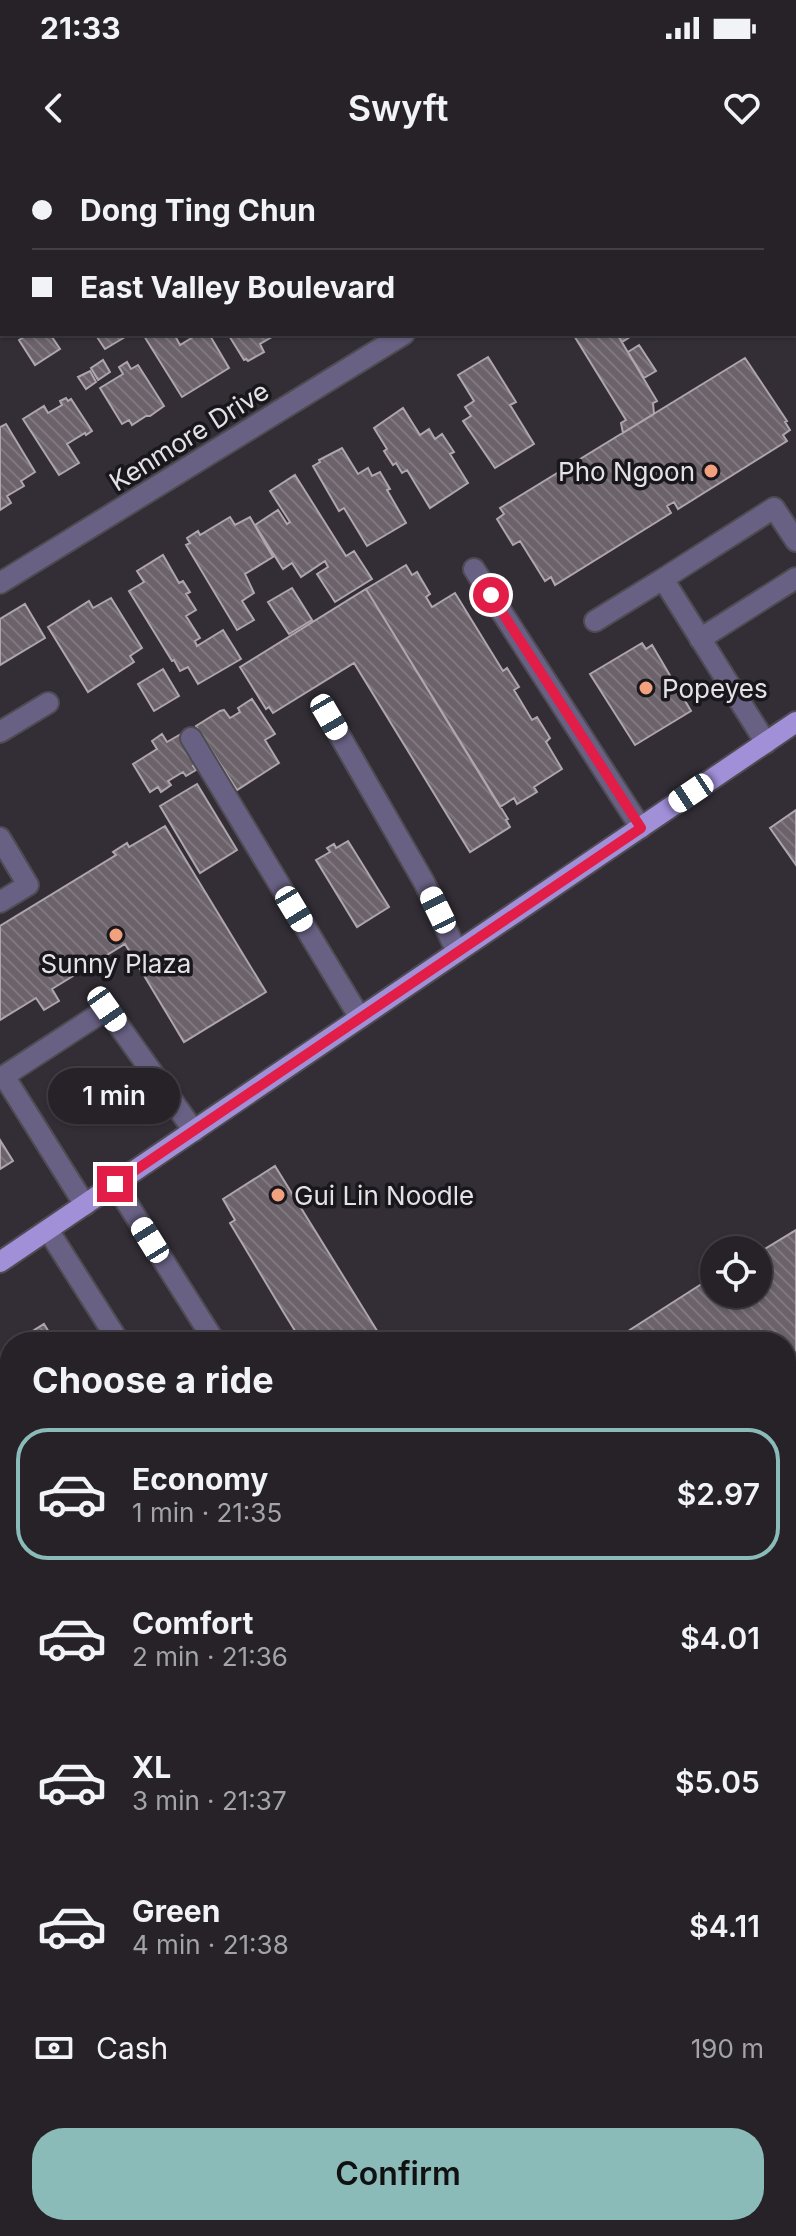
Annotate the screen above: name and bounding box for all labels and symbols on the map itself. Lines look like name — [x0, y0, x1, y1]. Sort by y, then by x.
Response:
street label: Kenmore Drive — [104, 375, 274, 497]
place label: Pho Ngoon — [558, 456, 695, 487]
marker: Pho Ngoon — [702, 462, 720, 480]
route start — [473, 577, 509, 613]
place label: Popeyes — [662, 673, 768, 704]
marker: Popeyes — [637, 679, 655, 697]
car — [307, 690, 351, 744]
car — [664, 770, 718, 816]
car — [271, 882, 317, 936]
car — [417, 883, 459, 937]
marker: Sunny Plaza — [107, 926, 125, 944]
place label: Sunny Plaza — [41, 948, 191, 979]
car — [83, 982, 131, 1036]
callout: 1 min — [49, 1068, 181, 1124]
route end — [97, 1166, 133, 1202]
place label: Gui Lin Noodle — [294, 1180, 474, 1211]
marker: Gui Lin Noodle — [269, 1186, 287, 1204]
car — [127, 1213, 173, 1267]

